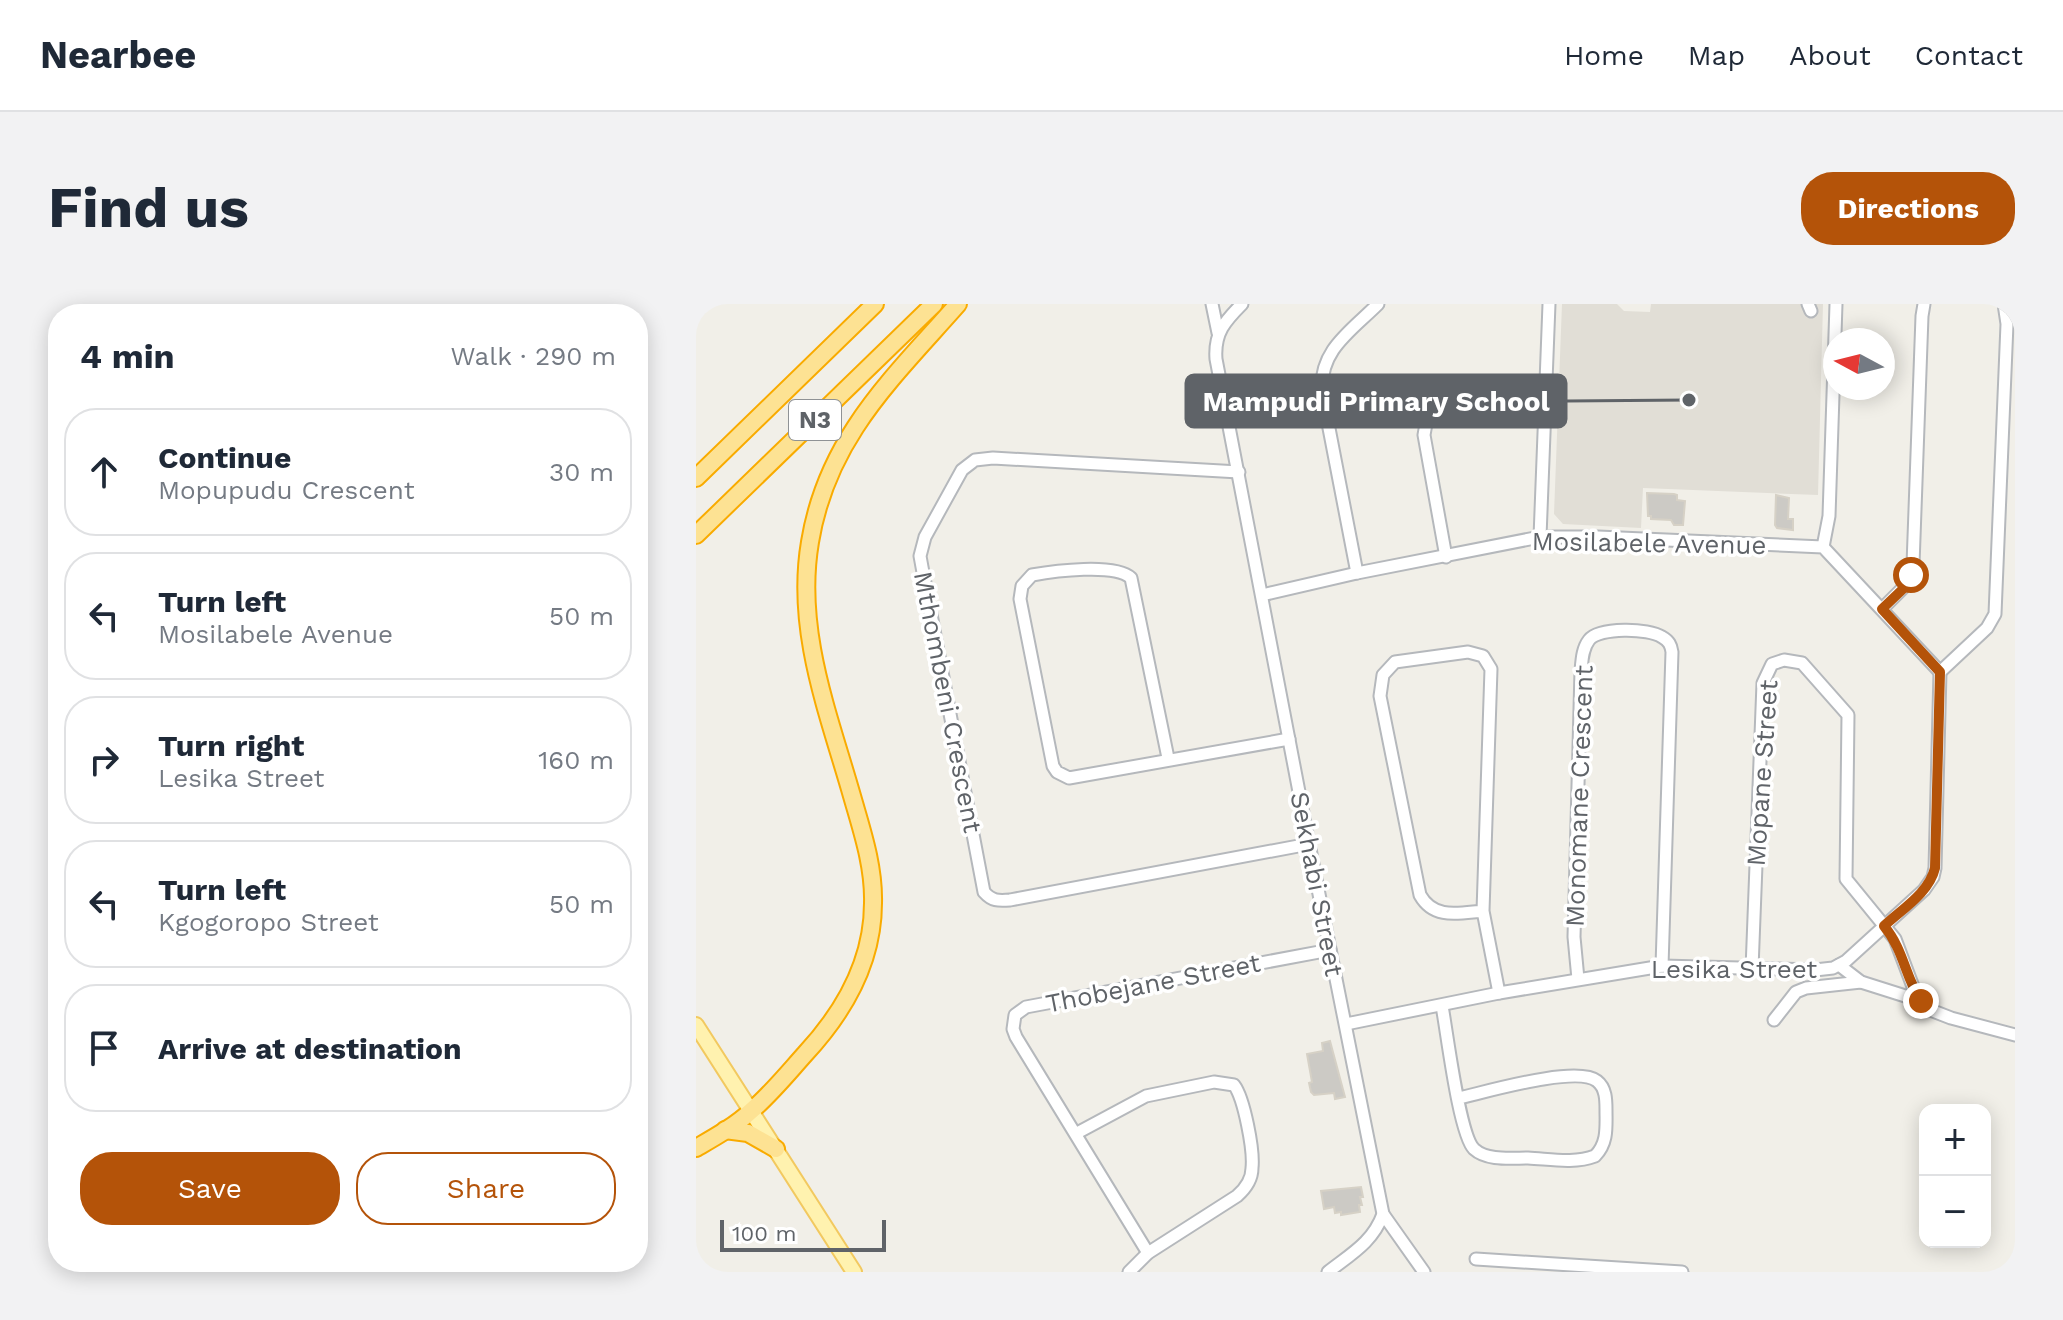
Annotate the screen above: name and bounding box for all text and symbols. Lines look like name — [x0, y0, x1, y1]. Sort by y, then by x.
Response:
text: Nearbee — [40, 33, 196, 77]
text: Home — [1564, 39, 1644, 72]
text: Map — [1688, 39, 1745, 72]
text: About — [1789, 39, 1871, 72]
text: Contact — [1915, 39, 2023, 72]
button: Directions — [1801, 172, 2015, 245]
text: Find us — [48, 175, 249, 241]
north arrow — [1823, 328, 1895, 400]
text: 4 min — [80, 336, 175, 376]
text: Walk · 290 m — [451, 341, 616, 371]
callout: Mampudi Primary School — [1186, 375, 1566, 427]
text: Mampudi Primary School — [1202, 385, 1550, 418]
road number: N3 — [789, 400, 841, 440]
text: Continue — [158, 440, 291, 475]
icon: ahead — [82, 450, 126, 494]
text: 30 m — [549, 457, 614, 487]
text: Mopupudu Crescent — [158, 475, 415, 505]
street label: Mosilabele Avenue — [1531, 526, 1767, 560]
route start — [1893, 557, 1929, 593]
street label: Mthombeni Crescent — [908, 569, 988, 835]
text: Turn left — [158, 584, 286, 619]
icon: left — [82, 594, 126, 638]
text: 50 m — [549, 601, 614, 631]
text: Mosilabele Avenue — [158, 619, 393, 649]
street label: Monomane Crescent — [1559, 665, 1599, 927]
street label: Mopane Street — [1741, 679, 1783, 867]
text: Turn right — [158, 728, 304, 763]
icon: right — [82, 738, 126, 782]
text: 160 m — [538, 745, 614, 775]
text: Lesika Street — [158, 763, 325, 793]
street label: Sekhabi Street — [1284, 789, 1350, 979]
text: Turn left — [158, 872, 286, 907]
icon: left — [82, 882, 126, 926]
text: 50 m — [549, 889, 614, 919]
text: Kgogoropo Street — [158, 907, 379, 937]
street label: Thobejane Street — [1043, 947, 1263, 1019]
street label: Lesika Street — [1651, 954, 1817, 984]
route end — [1903, 983, 1939, 1019]
icon: arrive — [82, 1026, 126, 1070]
text: Arrive at destination — [158, 1031, 462, 1066]
map controls — [1919, 1104, 1991, 1248]
button: + — [1919, 1104, 1991, 1176]
button: Save — [80, 1152, 340, 1225]
button: Share — [356, 1152, 616, 1225]
button: − — [1919, 1176, 1991, 1248]
scale bar — [720, 1216, 886, 1252]
text: 100 m — [732, 1221, 796, 1246]

